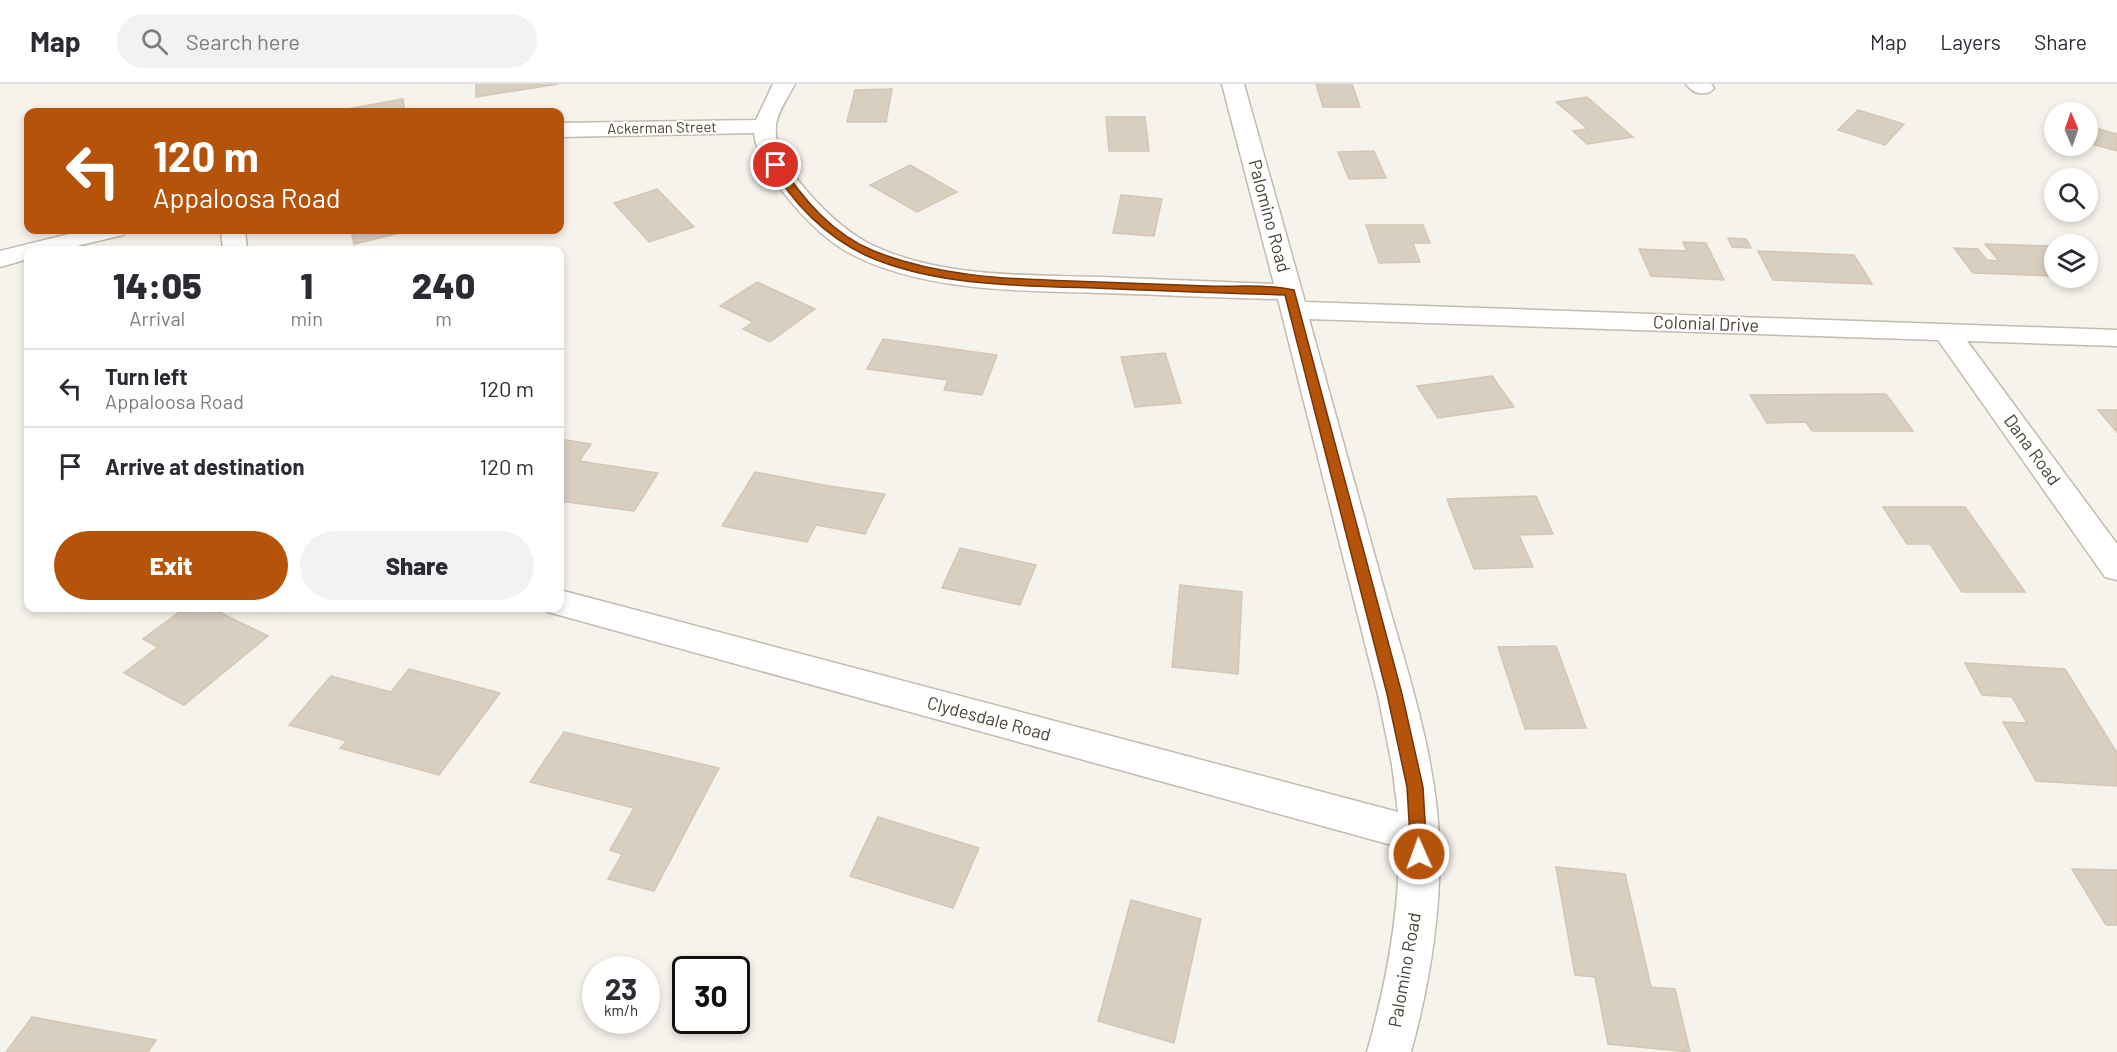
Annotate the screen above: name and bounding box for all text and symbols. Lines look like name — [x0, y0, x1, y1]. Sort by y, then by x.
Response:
search box — [117, 14, 537, 68]
text: Map — [30, 24, 81, 58]
icon: search — [138, 25, 171, 58]
text: Search here — [186, 28, 300, 54]
text: Map — [1870, 29, 1907, 54]
text: Layers — [1940, 29, 2001, 54]
text: Share — [2034, 29, 2087, 54]
north arrow — [2044, 102, 2098, 156]
map controls — [2044, 102, 2098, 288]
street label: Ackerman Street — [607, 117, 717, 137]
text: 120 m — [153, 130, 259, 180]
icon: left — [54, 132, 132, 210]
pin — [750, 139, 801, 190]
icon: arrive — [759, 148, 792, 181]
street label: Palomino Road — [1244, 157, 1296, 275]
button: search — [2044, 168, 2098, 222]
text: Appaloosa Road — [153, 181, 341, 213]
button: layers — [2044, 234, 2098, 288]
text: 14:05 — [113, 263, 202, 306]
text: 1 — [300, 263, 313, 306]
text: 240 — [412, 263, 475, 306]
text: Arrival — [129, 306, 185, 330]
text: min — [291, 306, 323, 330]
text: m — [435, 306, 452, 330]
street label: Colonial Drive — [1653, 310, 1759, 336]
text: Turn left — [105, 363, 188, 389]
icon: left — [54, 372, 87, 405]
text: 120 m — [479, 375, 534, 401]
text: Appaloosa Road — [105, 389, 244, 413]
street label: Dana Road — [2000, 410, 2066, 489]
icon: arrive — [54, 450, 87, 483]
text: Arrive at destination — [105, 453, 304, 479]
text: 120 m — [479, 453, 534, 479]
button: Exit — [54, 531, 288, 600]
button: Share — [300, 531, 534, 600]
street label: Clydesdale Road — [925, 691, 1054, 745]
position arrow — [1387, 822, 1451, 886]
street label: Palomino Road — [1383, 911, 1425, 1029]
speed limit sign: 30 — [672, 956, 750, 1034]
text: 23 — [605, 970, 637, 1006]
text: km/h — [604, 1001, 638, 1019]

